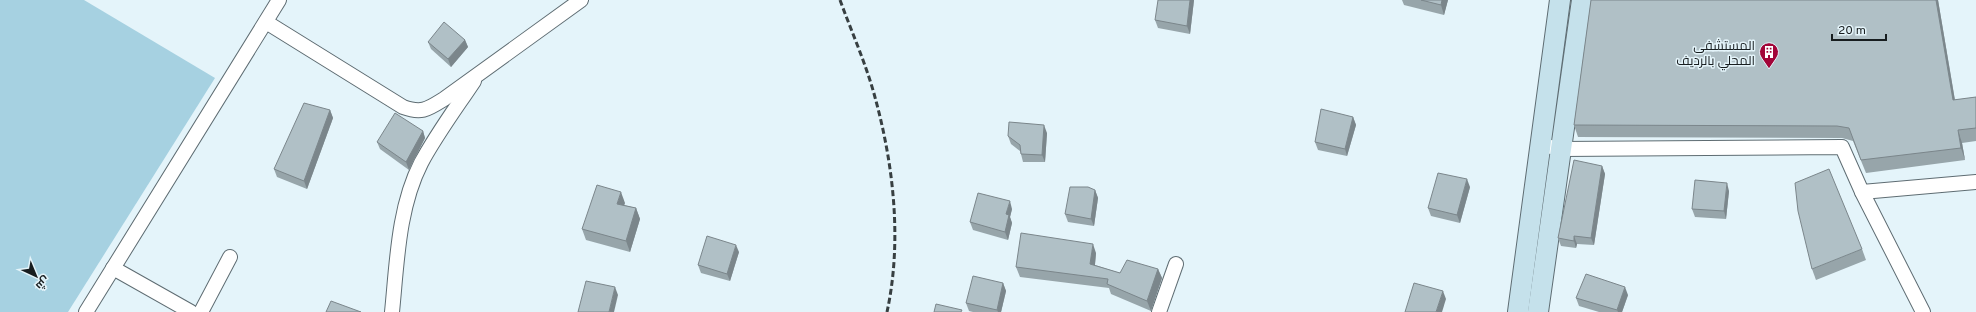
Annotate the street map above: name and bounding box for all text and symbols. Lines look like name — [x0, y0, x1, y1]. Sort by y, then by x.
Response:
scale bar — [1832, 16, 1886, 42]
text: 20 m — [1838, 23, 1866, 39]
place label: المستشفى المحلي بالرديف — [1676, 39, 1755, 71]
building icon: المستشفى المحلي بالرديف — [1758, 41, 1780, 69]
north arrow — [16, 256, 56, 296]
text: ش — [32, 273, 52, 292]

